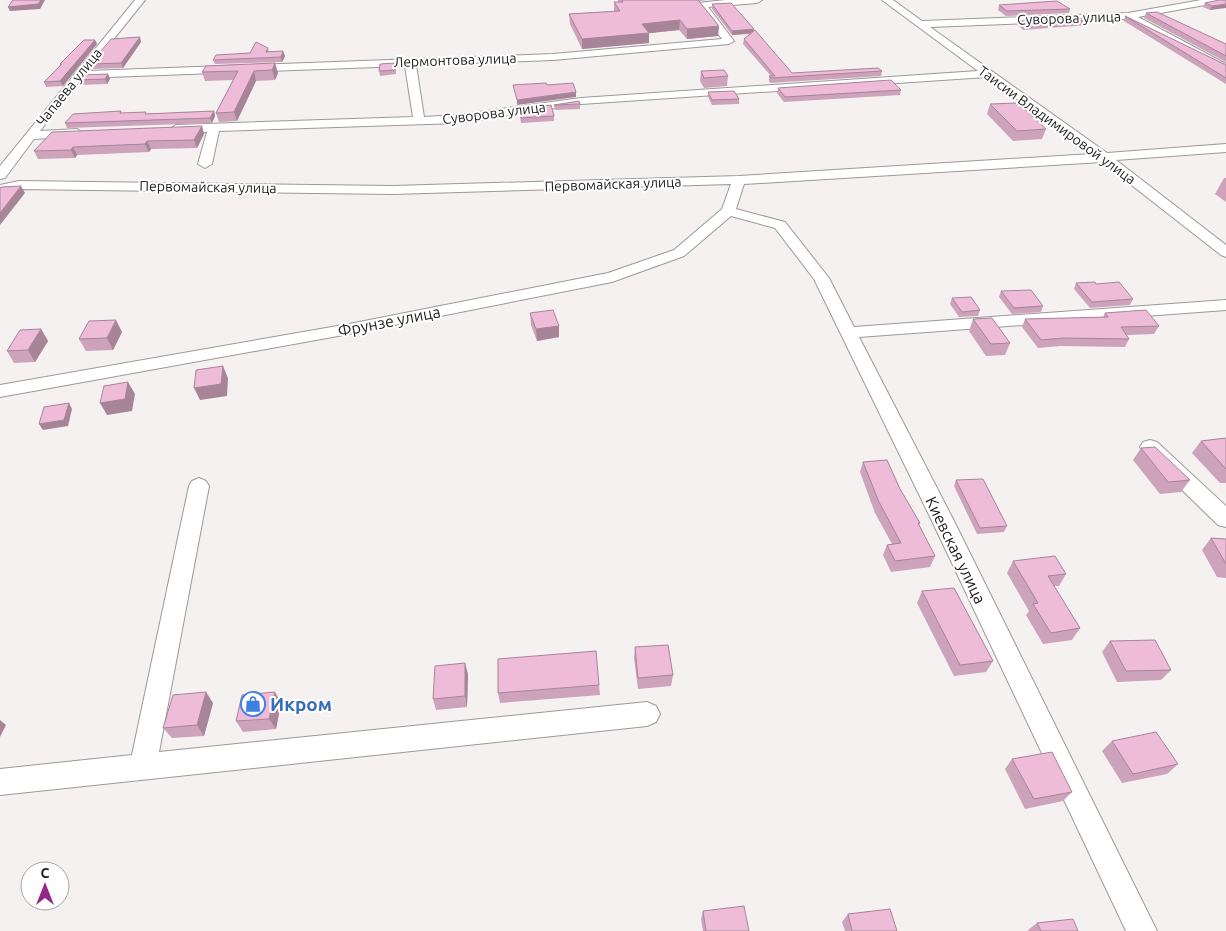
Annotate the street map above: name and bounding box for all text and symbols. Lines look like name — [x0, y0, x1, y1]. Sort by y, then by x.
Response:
street label: Суворова улица — [1017, 8, 1121, 28]
street label: Чапаева улица — [33, 45, 105, 129]
street label: Лермонтова улица — [393, 50, 517, 70]
street label: Таисии Владимировой улица — [975, 63, 1139, 187]
street label: Суворова улица — [441, 99, 547, 127]
street label: Первомайская улица — [544, 174, 682, 194]
street label: Первомайская улица — [139, 178, 277, 196]
street label: Фрунзе улица — [336, 302, 442, 340]
street label: Киевская улица — [922, 494, 990, 606]
shop icon: Икром — [240, 691, 266, 717]
place label: Икром — [270, 693, 332, 715]
north arrow — [20, 861, 70, 911]
text: С — [41, 865, 50, 881]

